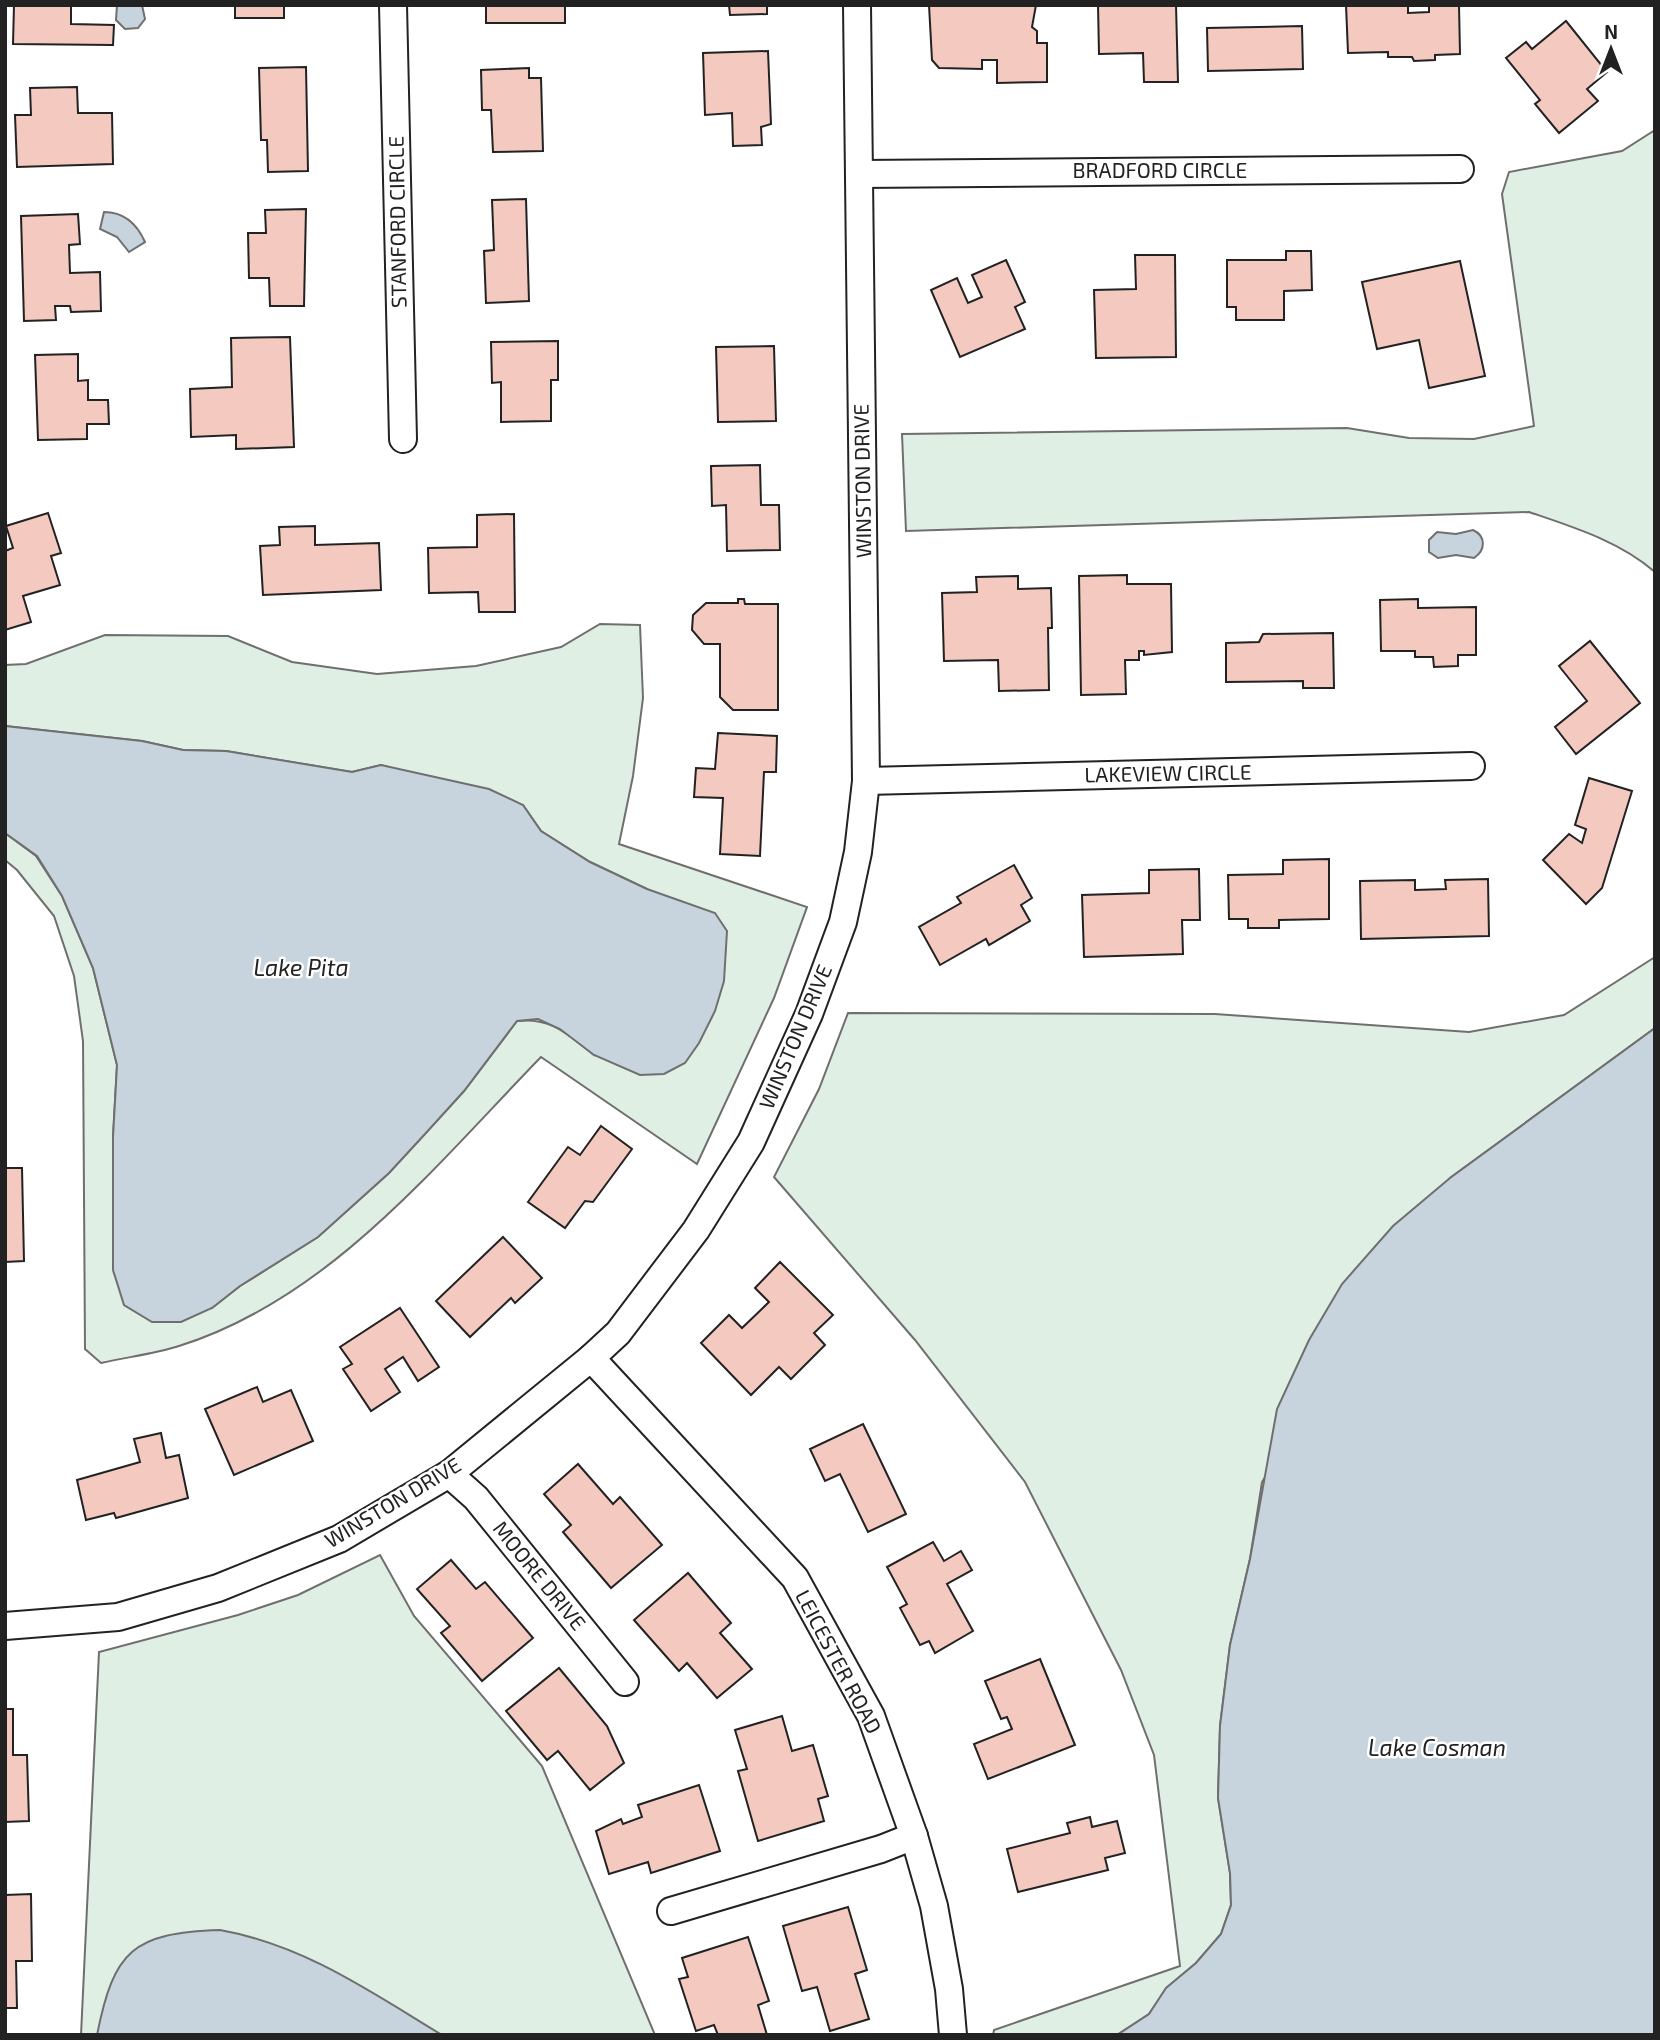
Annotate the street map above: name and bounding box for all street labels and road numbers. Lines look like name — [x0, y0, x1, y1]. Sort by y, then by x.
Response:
street label: STANFORD CIRCLE — [382, 136, 411, 308]
street label: BRADFORD CIRCLE — [1073, 157, 1247, 182]
street label: WINSTON DRIVE — [848, 404, 875, 558]
street label: LAKEVIEW CIRCLE — [1084, 759, 1252, 786]
street label: WINSTON DRIVE — [753, 960, 836, 1112]
street label: WINSTON DRIVE — [320, 1451, 465, 1552]
street label: MOORE DRIVE — [489, 1516, 592, 1635]
street label: LEICESTER ROAD — [791, 1585, 888, 1737]

